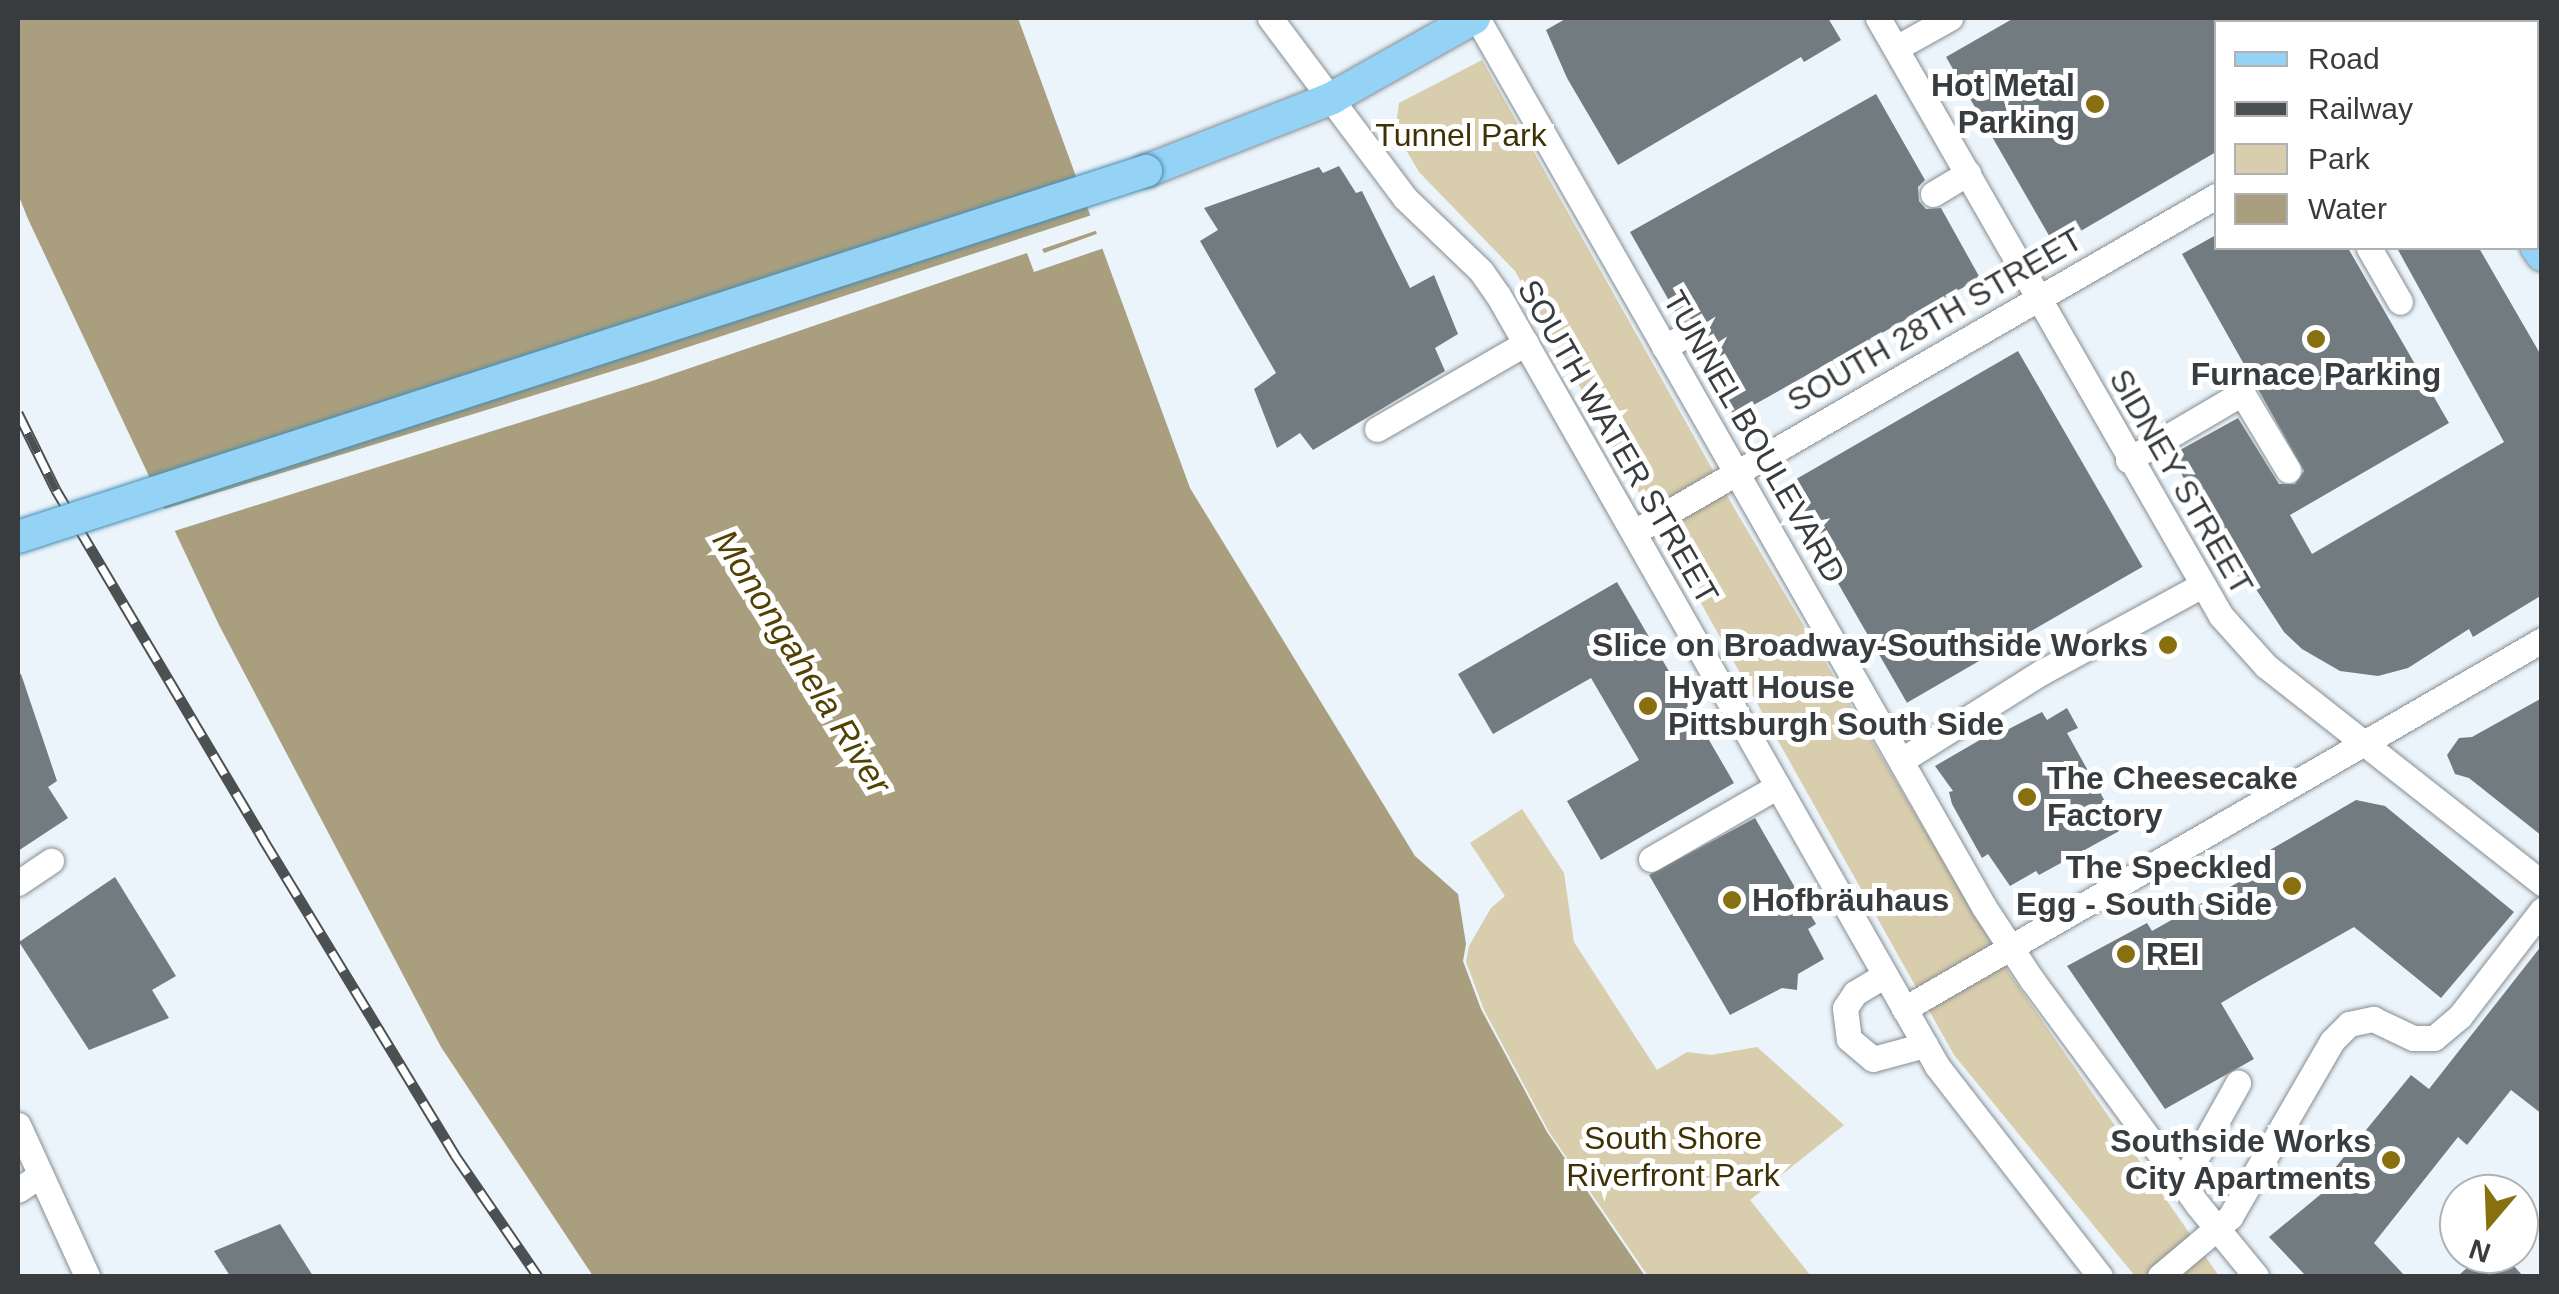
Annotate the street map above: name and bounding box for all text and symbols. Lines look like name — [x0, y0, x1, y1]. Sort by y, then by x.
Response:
legend — [2214, 20, 2539, 250]
text: Road — [2308, 42, 2380, 75]
place label: Hot Metal Parking — [1931, 67, 2075, 142]
text: Railway — [2308, 92, 2413, 125]
marker: Hot Metal Parking — [2084, 93, 2106, 115]
park label: Tunnel Park — [1375, 116, 1547, 154]
text: Park — [2308, 142, 2370, 175]
text: Water — [2308, 192, 2387, 225]
street label: SOUTH 28TH STREET — [1781, 220, 2089, 420]
street label: SOUTH WATER STREET — [1509, 273, 1727, 611]
street label: TUNNEL BOULEVARD — [1654, 284, 1854, 590]
marker: Furnace Parking — [2305, 328, 2327, 350]
place label: Furnace Parking — [2191, 355, 2441, 393]
street label: SIDNEY STREET — [2101, 362, 2261, 602]
water label: Monongahela River — [704, 522, 900, 802]
place label: Slice on Broadway-Southside Works — [1592, 626, 2148, 664]
marker: Slice on Broadway-Southside Works — [2157, 634, 2179, 656]
place label: Hyatt House Pittsburgh South Side — [1668, 669, 2004, 744]
marker: Hyatt House Pittsburgh South Side — [1637, 695, 1659, 717]
place label: The Cheesecake Factory — [2047, 760, 2298, 835]
marker: The Cheesecake Factory — [2016, 786, 2038, 808]
place label: The Speckled Egg - South Side — [2016, 849, 2272, 924]
marker: The Speckled Egg - South Side — [2281, 875, 2303, 897]
place label: Hofbräuhaus — [1752, 881, 1949, 919]
marker: Hofbräuhaus — [1721, 889, 1743, 911]
place label: REI — [2146, 935, 2199, 973]
marker: REI — [2115, 943, 2137, 965]
park label: South Shore Riverfront Park — [1566, 1120, 1780, 1195]
place label: Southside Works City Apartments — [2110, 1123, 2371, 1198]
marker: Southside Works City Apartments — [2380, 1149, 2402, 1171]
north arrow — [2439, 1174, 2539, 1274]
text: N — [2465, 1233, 2494, 1269]

